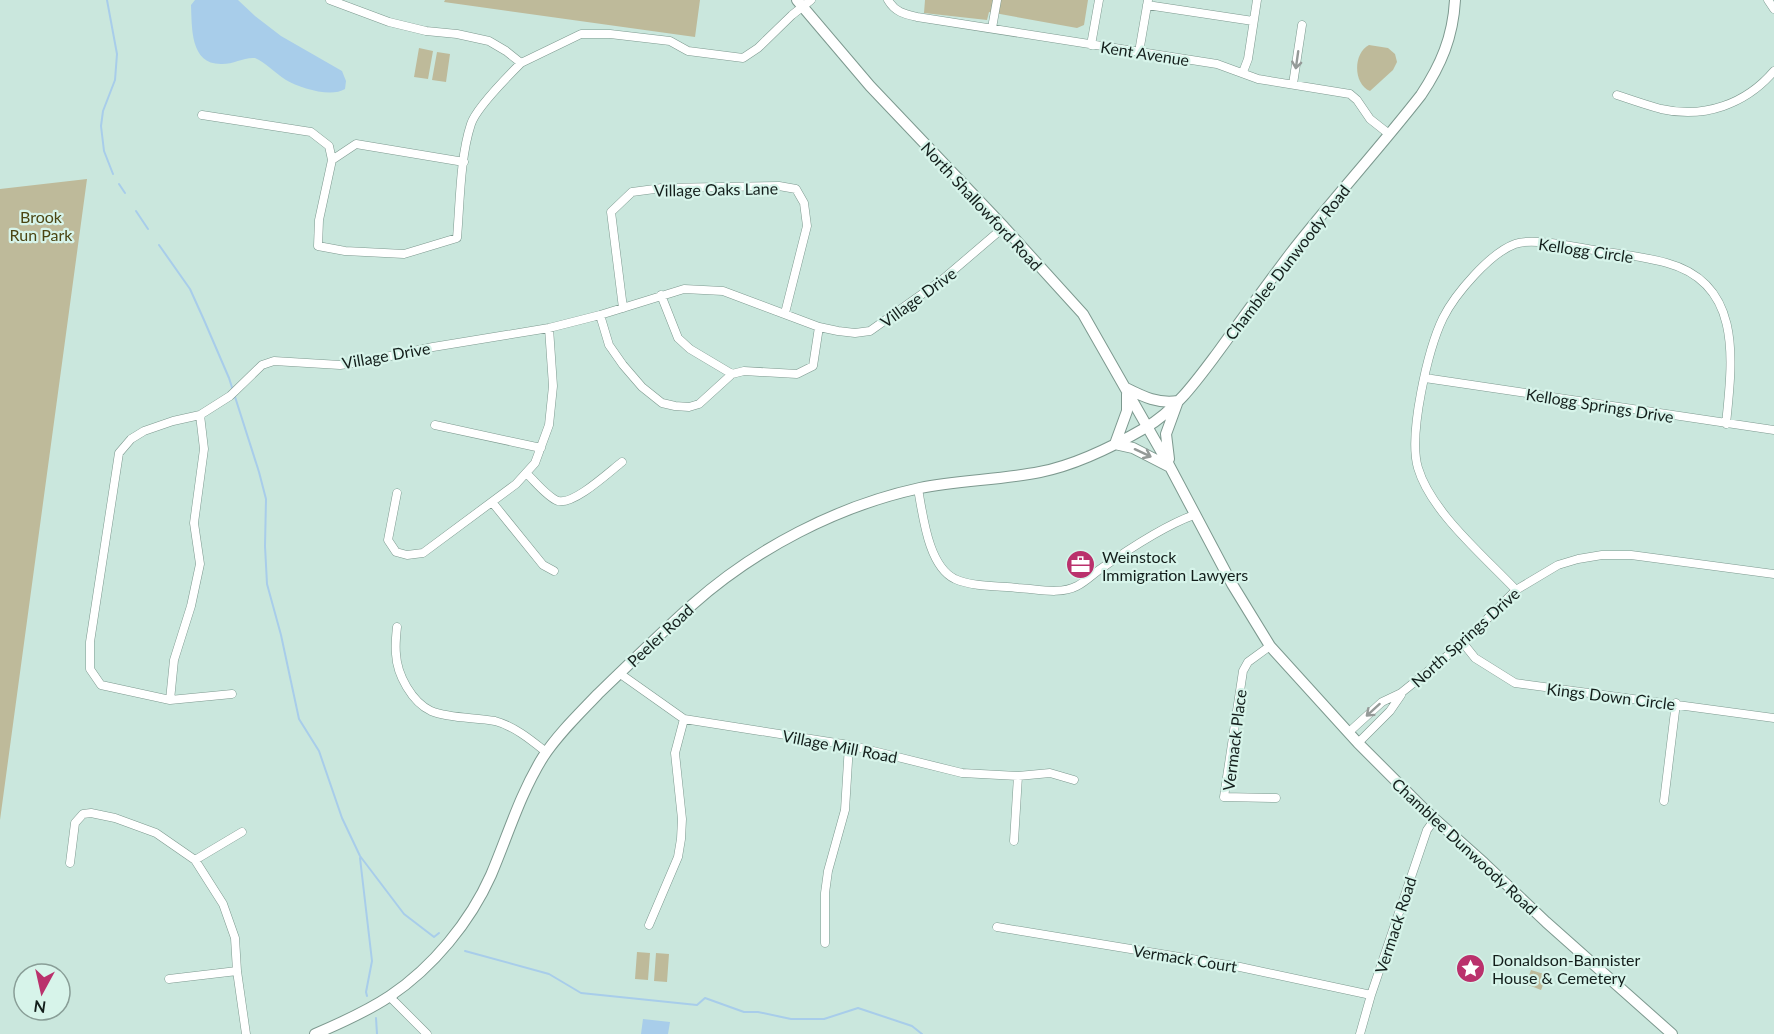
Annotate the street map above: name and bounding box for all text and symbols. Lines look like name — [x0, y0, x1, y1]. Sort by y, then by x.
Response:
street label: Kent Avenue — [1099, 37, 1191, 69]
one-way arrow — [1292, 49, 1303, 69]
street label: North Shallowford Road — [918, 138, 1046, 274]
street label: Village Oaks Lane — [654, 178, 778, 200]
street label: Chamblee Dunwoody Road — [1221, 181, 1353, 343]
park label: Brook Run Park — [10, 207, 73, 244]
street label: Kellogg Circle — [1537, 234, 1635, 266]
street label: Village Drive — [876, 263, 960, 331]
street label: Village Drive — [340, 338, 432, 372]
street label: Kellogg Springs Drive — [1525, 384, 1675, 426]
one-way arrow — [1134, 448, 1152, 459]
place label: Weinstock Immigration Lawyers — [1102, 547, 1248, 584]
office icon: Weinstock Immigration Lawyers — [1065, 549, 1097, 581]
street label: North Springs Drive — [1407, 583, 1523, 691]
street label: Peeler Road — [623, 600, 697, 670]
street label: Kings Down Circle — [1546, 679, 1676, 713]
street label: Vermack Place — [1218, 688, 1250, 792]
one-way arrow — [1366, 703, 1381, 717]
street label: Village Mill Road — [781, 726, 899, 766]
street label: Chamblee Dunwoody Road — [1389, 774, 1541, 918]
street label: Vermack Road — [1370, 874, 1420, 976]
street label: Vermack Court — [1132, 940, 1239, 976]
place label: Donaldson-Bannister House & Cemetery — [1492, 950, 1641, 987]
place icon: Donaldson-Bannister House & Cemetery — [1455, 952, 1487, 984]
north arrow — [12, 962, 72, 1022]
text: N — [32, 997, 47, 1018]

